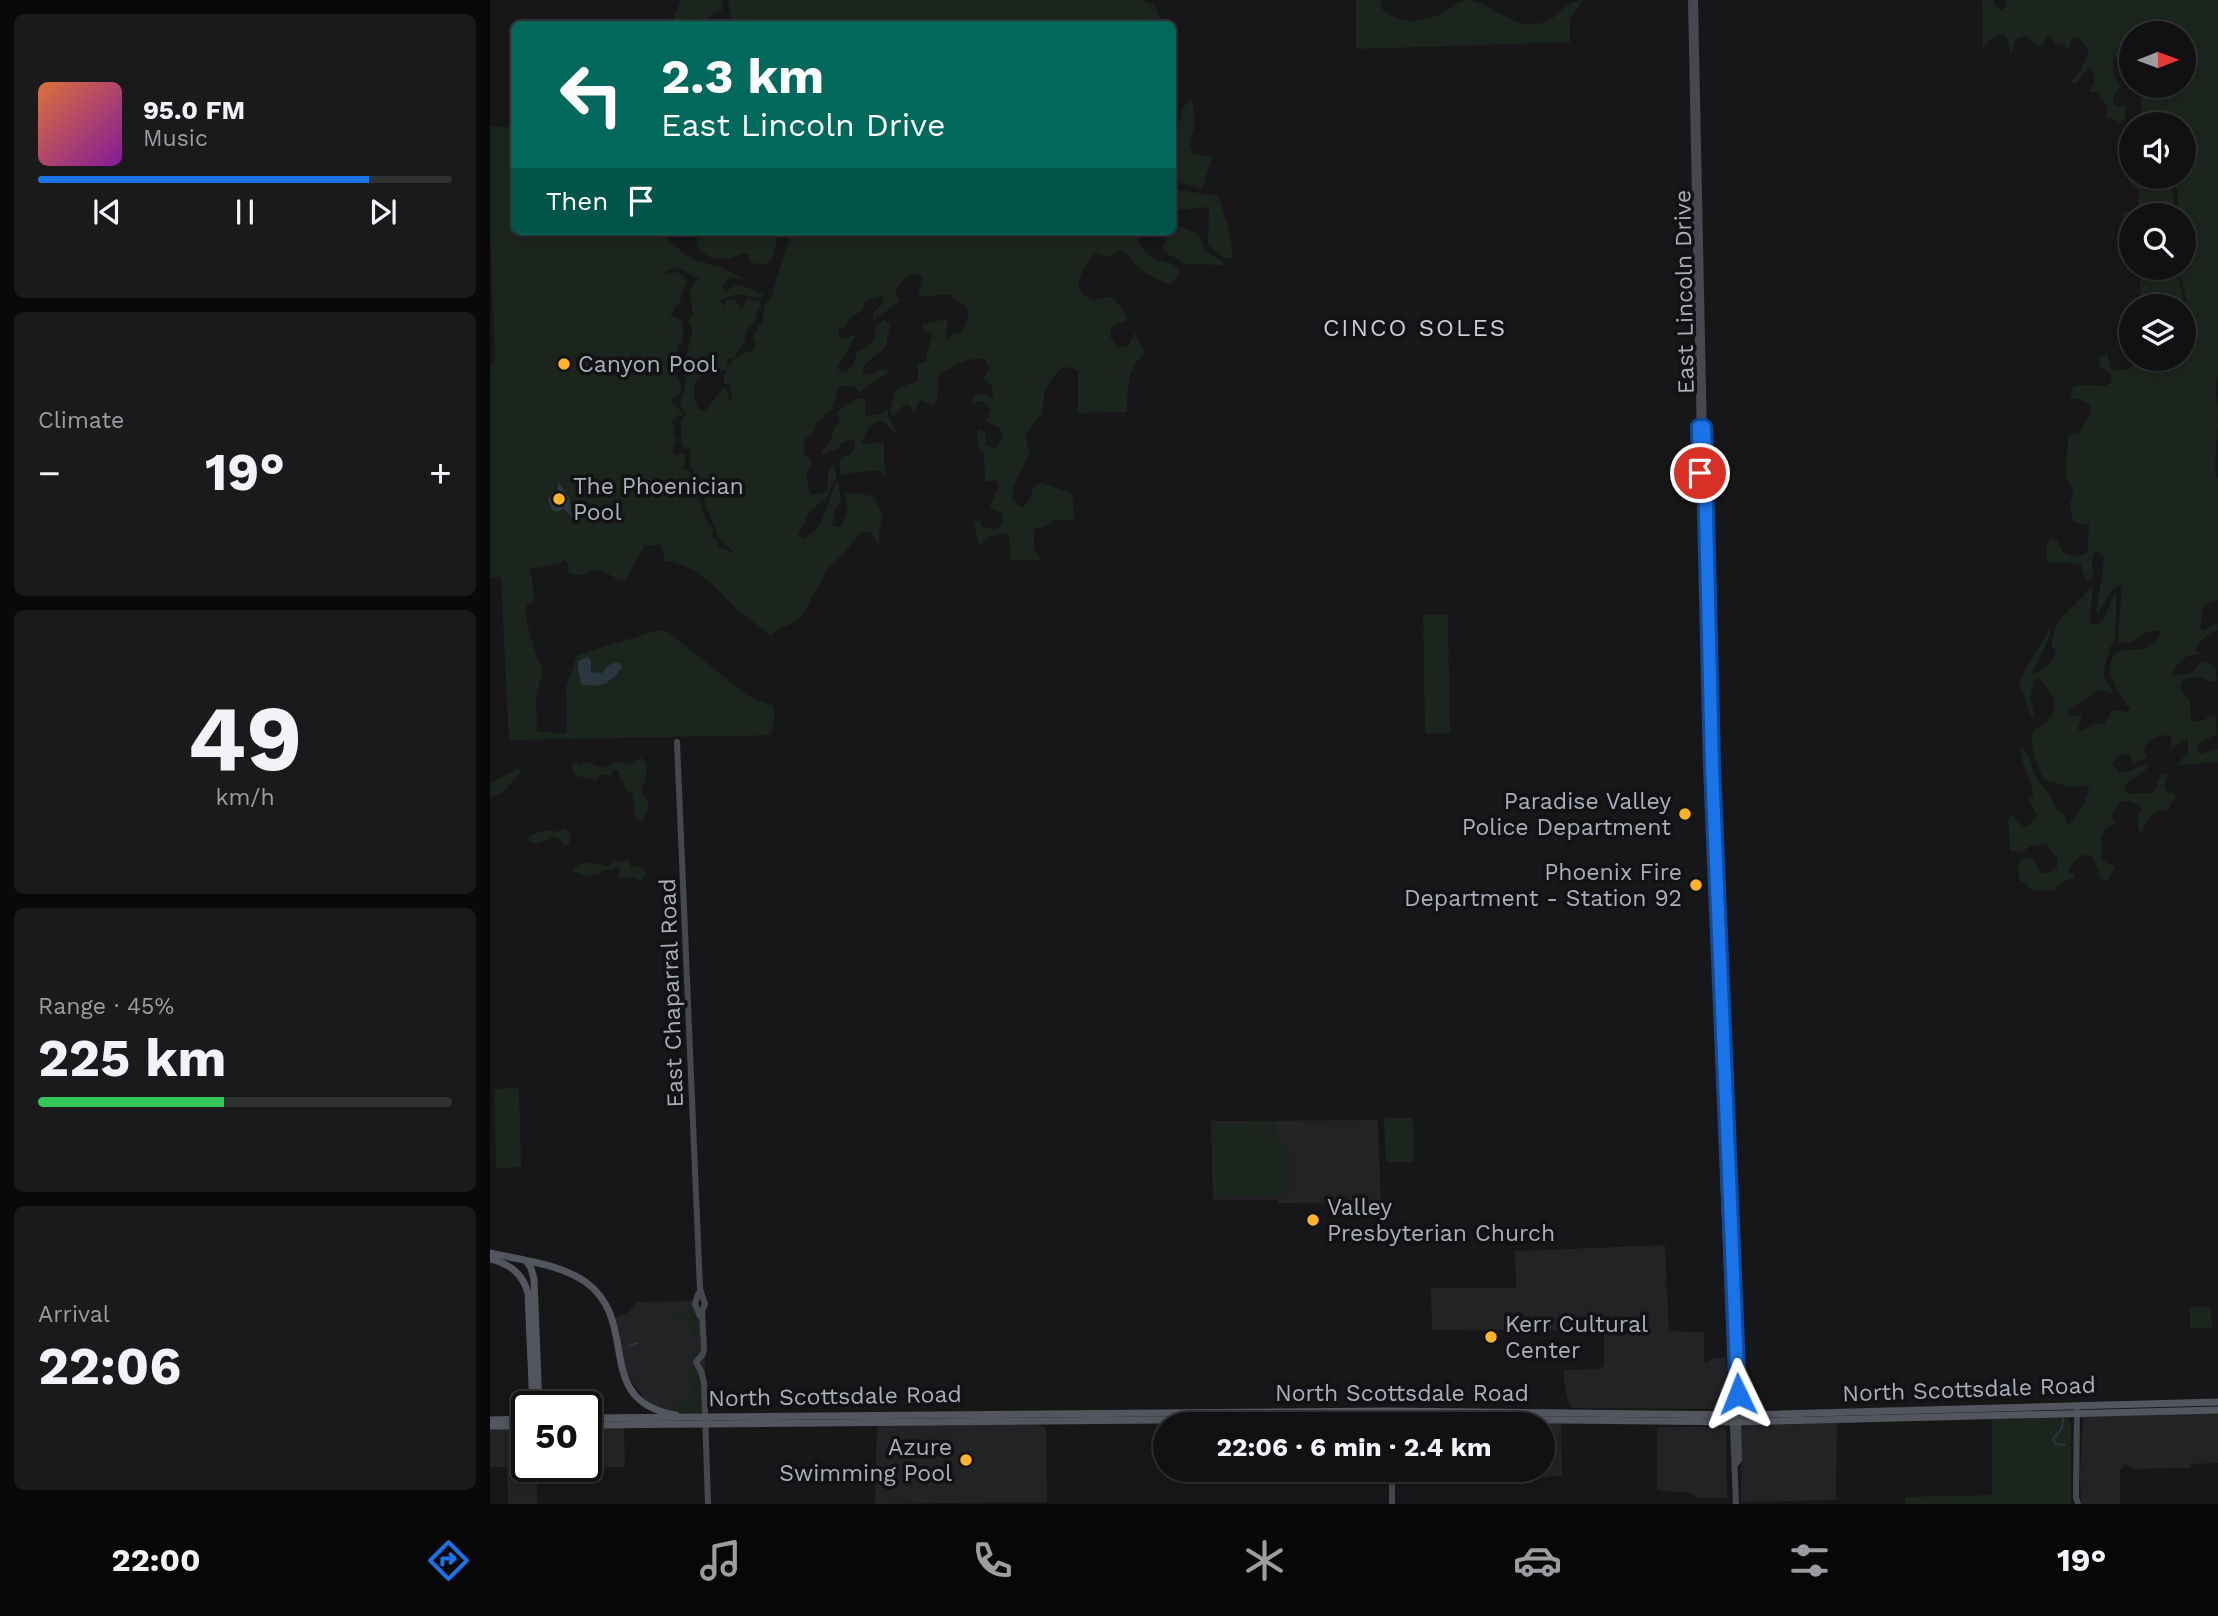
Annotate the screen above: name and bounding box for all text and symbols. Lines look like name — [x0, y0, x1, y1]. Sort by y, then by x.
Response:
north arrow — [2119, 21, 2196, 98]
map controls — [2119, 21, 2196, 371]
text: 2.3 km — [661, 47, 824, 105]
icon: left — [546, 49, 637, 140]
text: 95.0 FM — [143, 95, 245, 125]
text: East Lincoln Drive — [661, 106, 945, 144]
button: sound — [2119, 112, 2196, 189]
text: Music — [143, 125, 208, 152]
icon: arrive — [622, 182, 660, 220]
text: Then — [546, 186, 608, 216]
street label: East Lincoln Drive — [1669, 190, 1700, 394]
icon: previous — [88, 193, 126, 231]
icon: pause — [226, 193, 264, 231]
icon: next — [364, 193, 402, 231]
button: search — [2119, 203, 2196, 280]
button: layers — [2119, 294, 2196, 371]
district label: CINCO SOLES — [1323, 314, 1507, 342]
place label: Canyon Pool — [578, 351, 717, 378]
marker: Canyon Pool — [556, 356, 572, 372]
text: Climate — [38, 407, 124, 434]
text: 19° — [205, 442, 285, 503]
pin — [1670, 443, 1730, 503]
text: − — [38, 451, 61, 495]
text: + — [429, 451, 452, 495]
icon: arrive — [1681, 454, 1719, 492]
place label: The Phoenician Pool — [573, 473, 744, 526]
marker: The Phoenician Pool — [551, 491, 567, 507]
text: 49 — [188, 685, 302, 792]
text: km/h — [215, 784, 275, 811]
place label: Paradise Valley Police Department — [1462, 788, 1671, 841]
marker: Paradise Valley Police Department — [1677, 806, 1693, 822]
place label: Phoenix Fire Department - Station 92 — [1404, 859, 1682, 912]
marker: Phoenix Fire Department - Station 92 — [1688, 877, 1704, 893]
street label: East Chaparral Road — [654, 878, 689, 1108]
text: Range · 45% — [38, 993, 174, 1020]
text: 225 km — [38, 1028, 226, 1089]
place label: Valley Presbyterian Church — [1327, 1194, 1555, 1247]
marker: Valley Presbyterian Church — [1305, 1212, 1321, 1228]
text: Arrival — [38, 1301, 110, 1328]
place label: Kerr Cultural Center — [1505, 1311, 1648, 1364]
marker: Kerr Cultural Center — [1483, 1329, 1499, 1345]
text: 22:06 — [38, 1336, 181, 1397]
position arrow — [1701, 1357, 1775, 1431]
street label: North Scottsdale Road — [1842, 1372, 2096, 1407]
street label: North Scottsdale Road — [1275, 1380, 1529, 1407]
street label: North Scottsdale Road — [708, 1381, 962, 1412]
speed limit sign: 50 — [511, 1391, 602, 1482]
text: 22:06 · 6 min · 2.4 km — [1216, 1432, 1492, 1462]
place label: Azure Swimming Pool — [779, 1434, 952, 1487]
marker: Azure Swimming Pool — [958, 1452, 974, 1468]
icon: directions — [424, 1536, 473, 1585]
icon: music — [696, 1536, 745, 1585]
icon: phone — [968, 1536, 1017, 1585]
icon: climate — [1240, 1536, 1289, 1585]
icon: car — [1513, 1536, 1562, 1585]
icon: filters — [1785, 1536, 1834, 1585]
text: 22:00 — [112, 1541, 201, 1579]
text: 19° — [2057, 1541, 2106, 1579]

